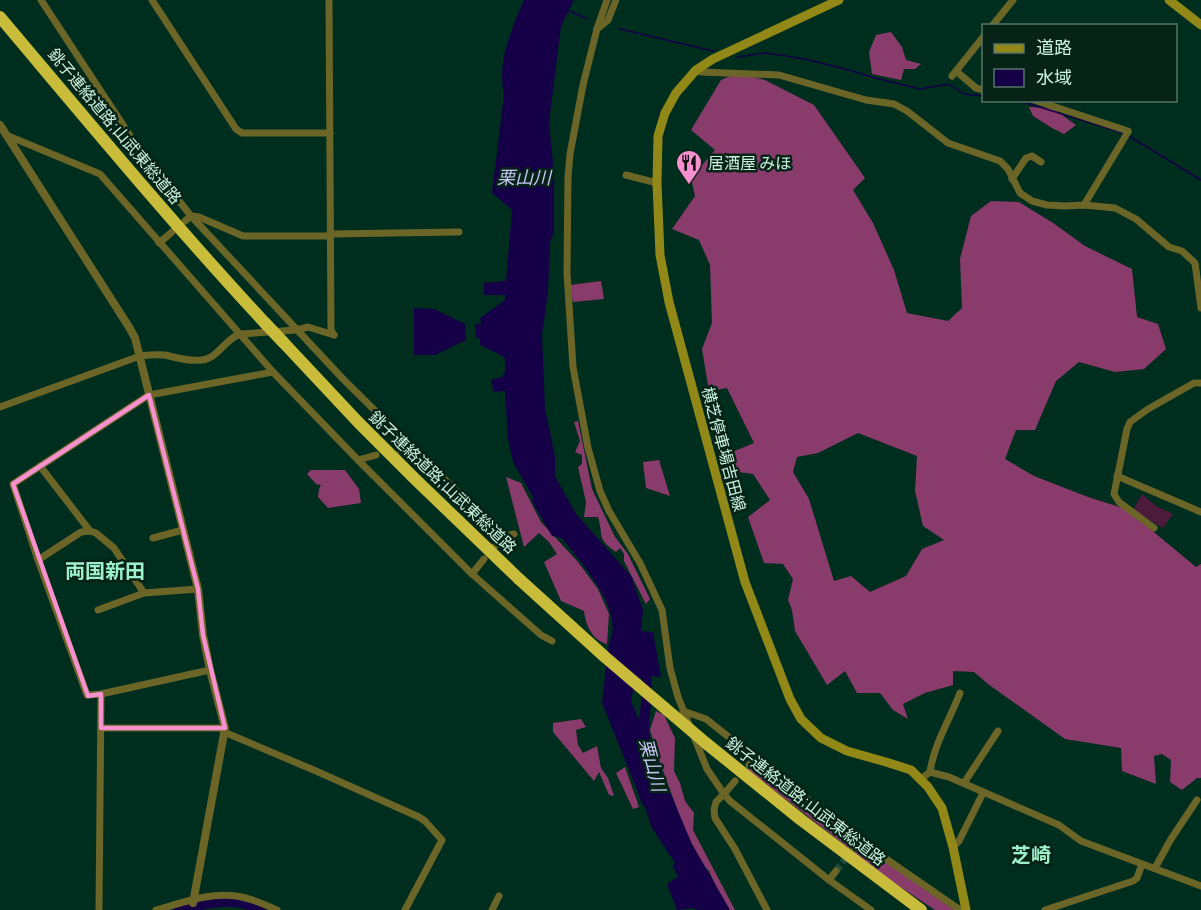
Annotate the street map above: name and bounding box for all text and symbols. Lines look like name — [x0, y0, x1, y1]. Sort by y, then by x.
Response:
legend — [982, 24, 1177, 102]
text: 道路 — [1036, 35, 1072, 59]
street label: 銚子連絡道路;山武東総道路 — [43, 44, 187, 208]
text: 水域 — [1036, 65, 1072, 89]
restaurant icon: 居酒屋 みほ — [674, 148, 704, 186]
place label: 居酒屋 みほ — [708, 152, 791, 174]
water label: 栗山川 — [497, 165, 553, 189]
street label: 横芝停車場吉田線 — [697, 384, 751, 514]
street label: 銚子連絡道路;山武東総道路 — [365, 406, 521, 558]
district label: 両国新田 — [65, 557, 145, 584]
street label: 銚子連絡道路;山武東総道路 — [722, 732, 890, 870]
water label: 栗山川 — [634, 736, 672, 796]
district label: 芝崎 — [1011, 841, 1051, 868]

